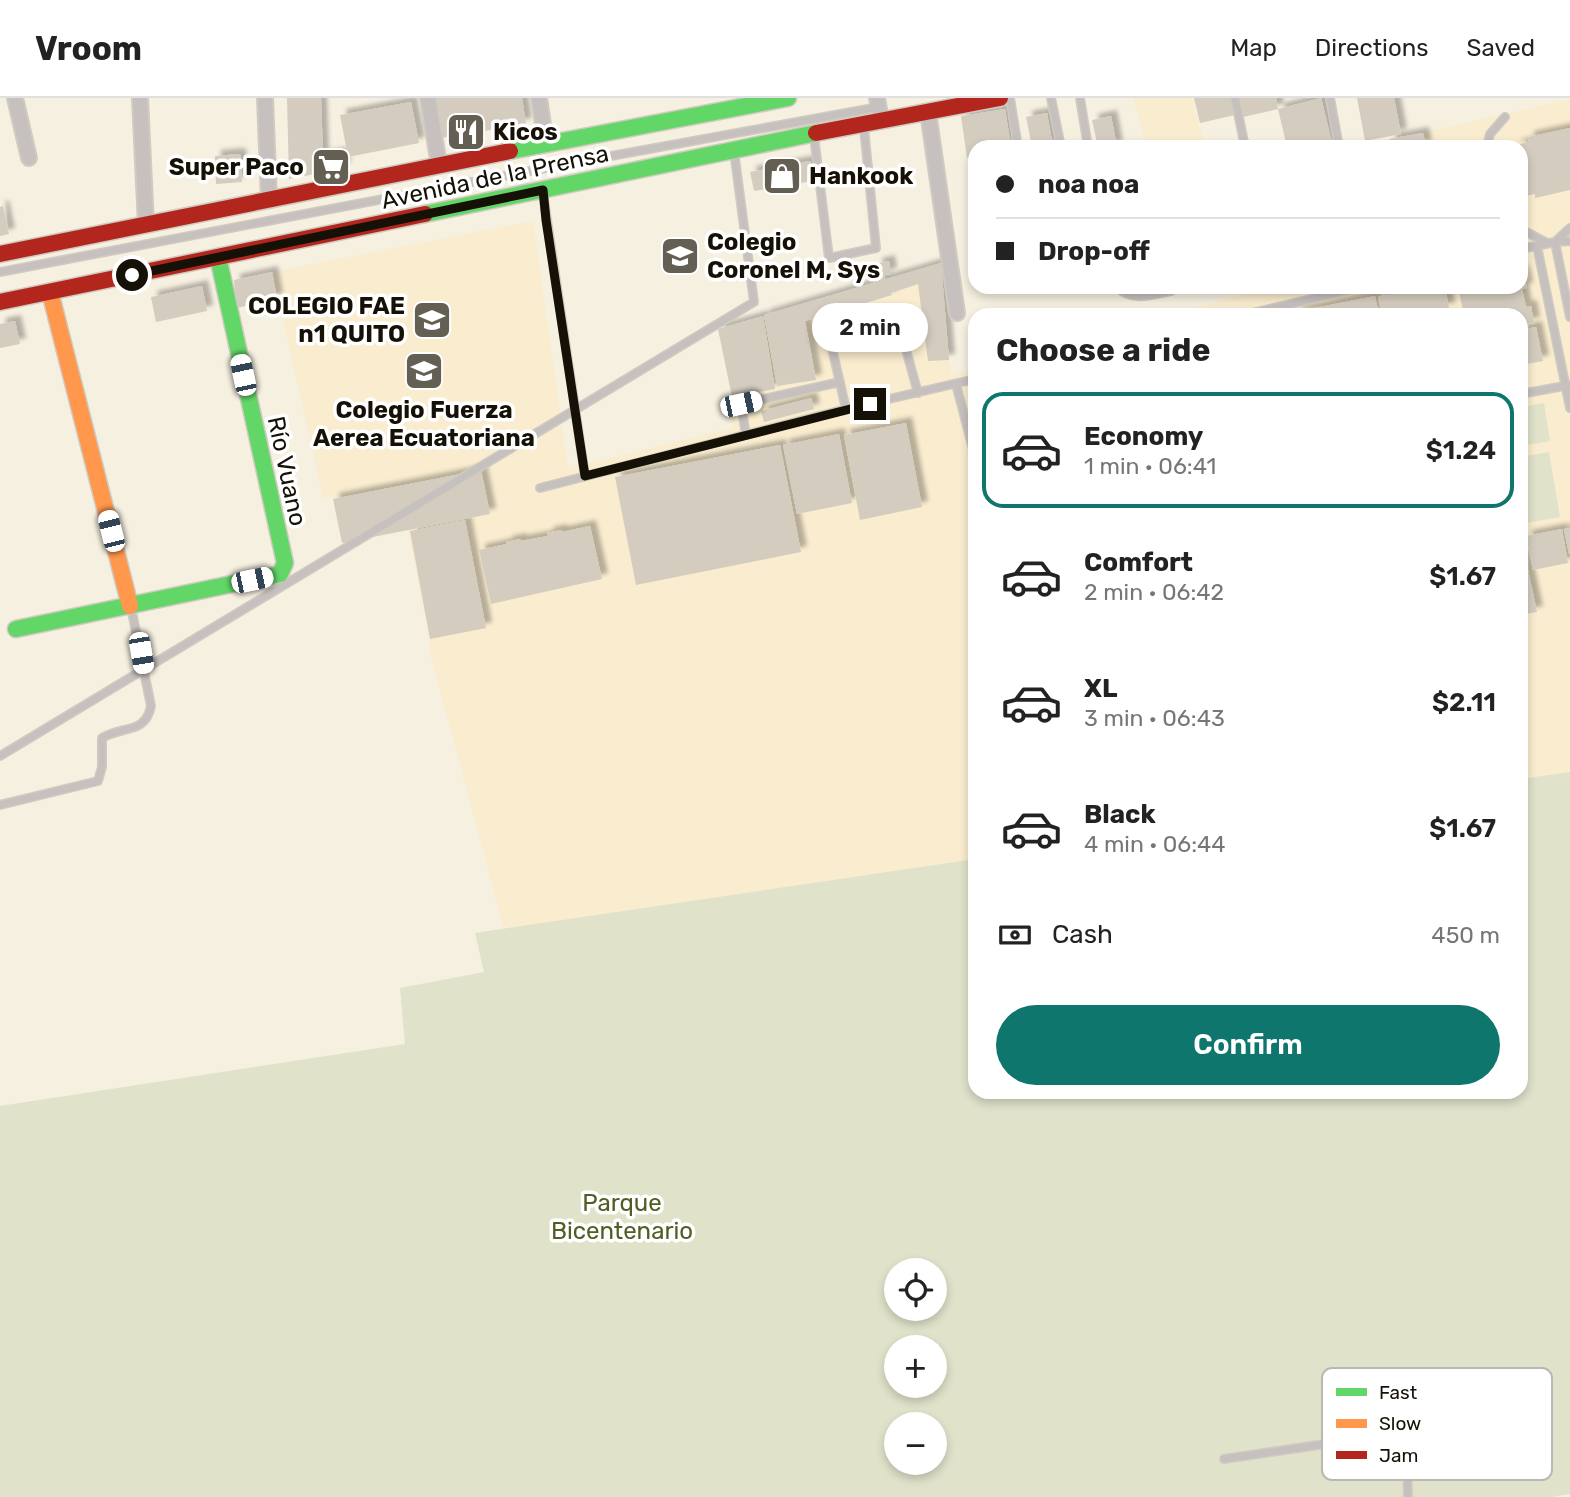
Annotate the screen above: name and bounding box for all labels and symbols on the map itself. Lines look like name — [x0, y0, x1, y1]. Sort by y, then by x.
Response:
restaurant icon: Kicos — [445, 111, 487, 153]
place label: Kicos — [493, 118, 558, 146]
street label: Avenida de la Prensa — [379, 139, 611, 215]
supermarket icon: Super Paco — [310, 146, 352, 188]
place label: Super Paco — [169, 153, 304, 181]
shop icon: Hankook — [761, 155, 803, 197]
place label: Hankook — [809, 162, 913, 190]
place label: Colegio Coronel M, Sys — [707, 228, 880, 284]
school or university icon: Colegio Coronel M, Sys — [659, 235, 701, 277]
route start — [116, 259, 148, 291]
place label: COLEGIO FAE n1 QUITO — [248, 292, 405, 348]
school or university icon: COLEGIO FAE n1 QUITO — [411, 299, 453, 341]
callout: 2 min — [812, 302, 928, 352]
school or university icon: Colegio Fuerza Aerea Ecuatoriana — [403, 350, 445, 392]
car — [229, 352, 258, 398]
route end — [854, 388, 886, 420]
car — [719, 389, 764, 419]
place label: Colegio Fuerza Aerea Ecuatoriana — [313, 396, 535, 452]
street label: Río Vuano — [262, 414, 312, 528]
car — [96, 508, 127, 554]
car — [230, 565, 275, 595]
car — [128, 630, 155, 676]
park label: Parque Bicentenario — [551, 1189, 693, 1245]
legend — [1322, 1368, 1552, 1480]
text: Fast — [1379, 1381, 1418, 1404]
text: Slow — [1379, 1412, 1421, 1435]
text: Jam — [1379, 1444, 1418, 1467]

